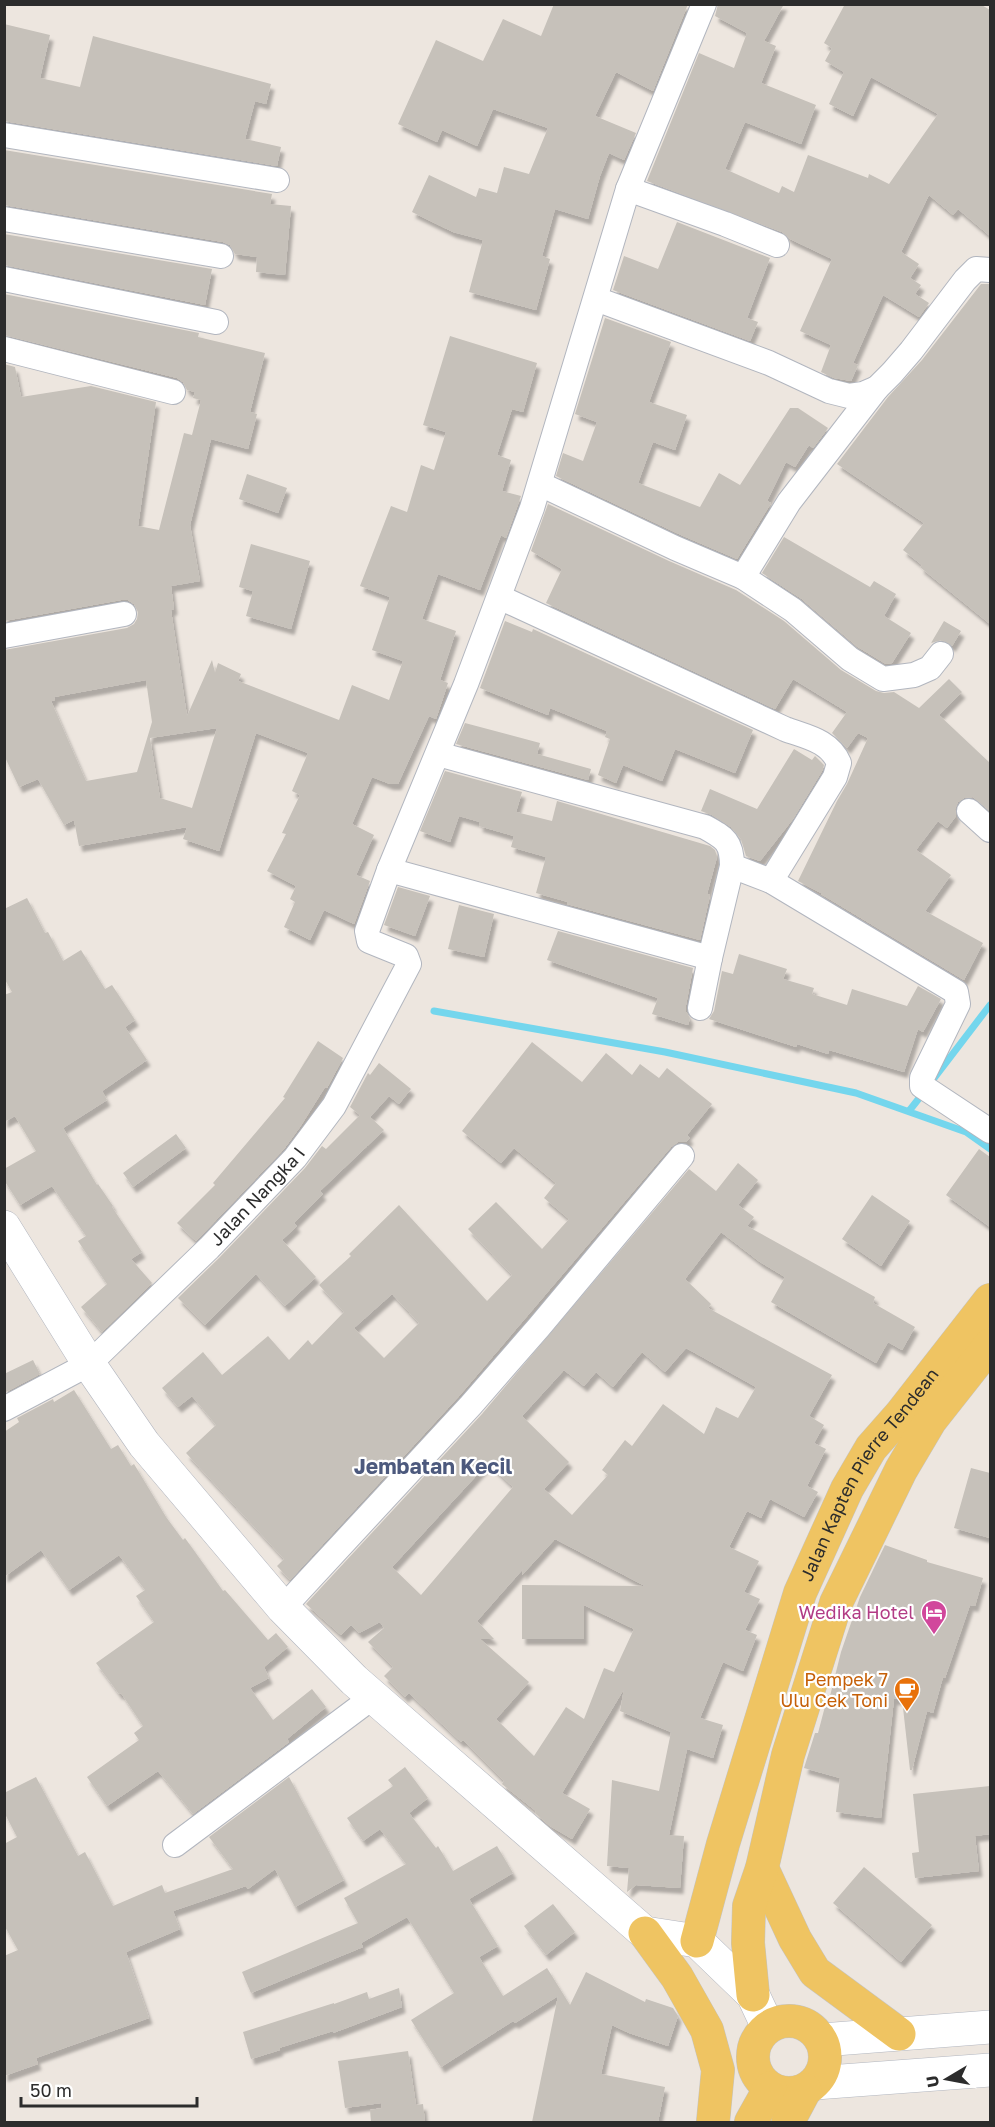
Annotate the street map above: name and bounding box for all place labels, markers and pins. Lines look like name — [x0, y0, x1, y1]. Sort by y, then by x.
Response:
hotel icon: Wedika Hotel — [919, 1598, 949, 1636]
place label: Wedika Hotel — [799, 1601, 914, 1623]
place label: Pempek 7 Ulu Cek Toni — [780, 1668, 888, 1711]
cafe icon: Pempek 7 Ulu Cek Toni — [892, 1675, 922, 1713]

